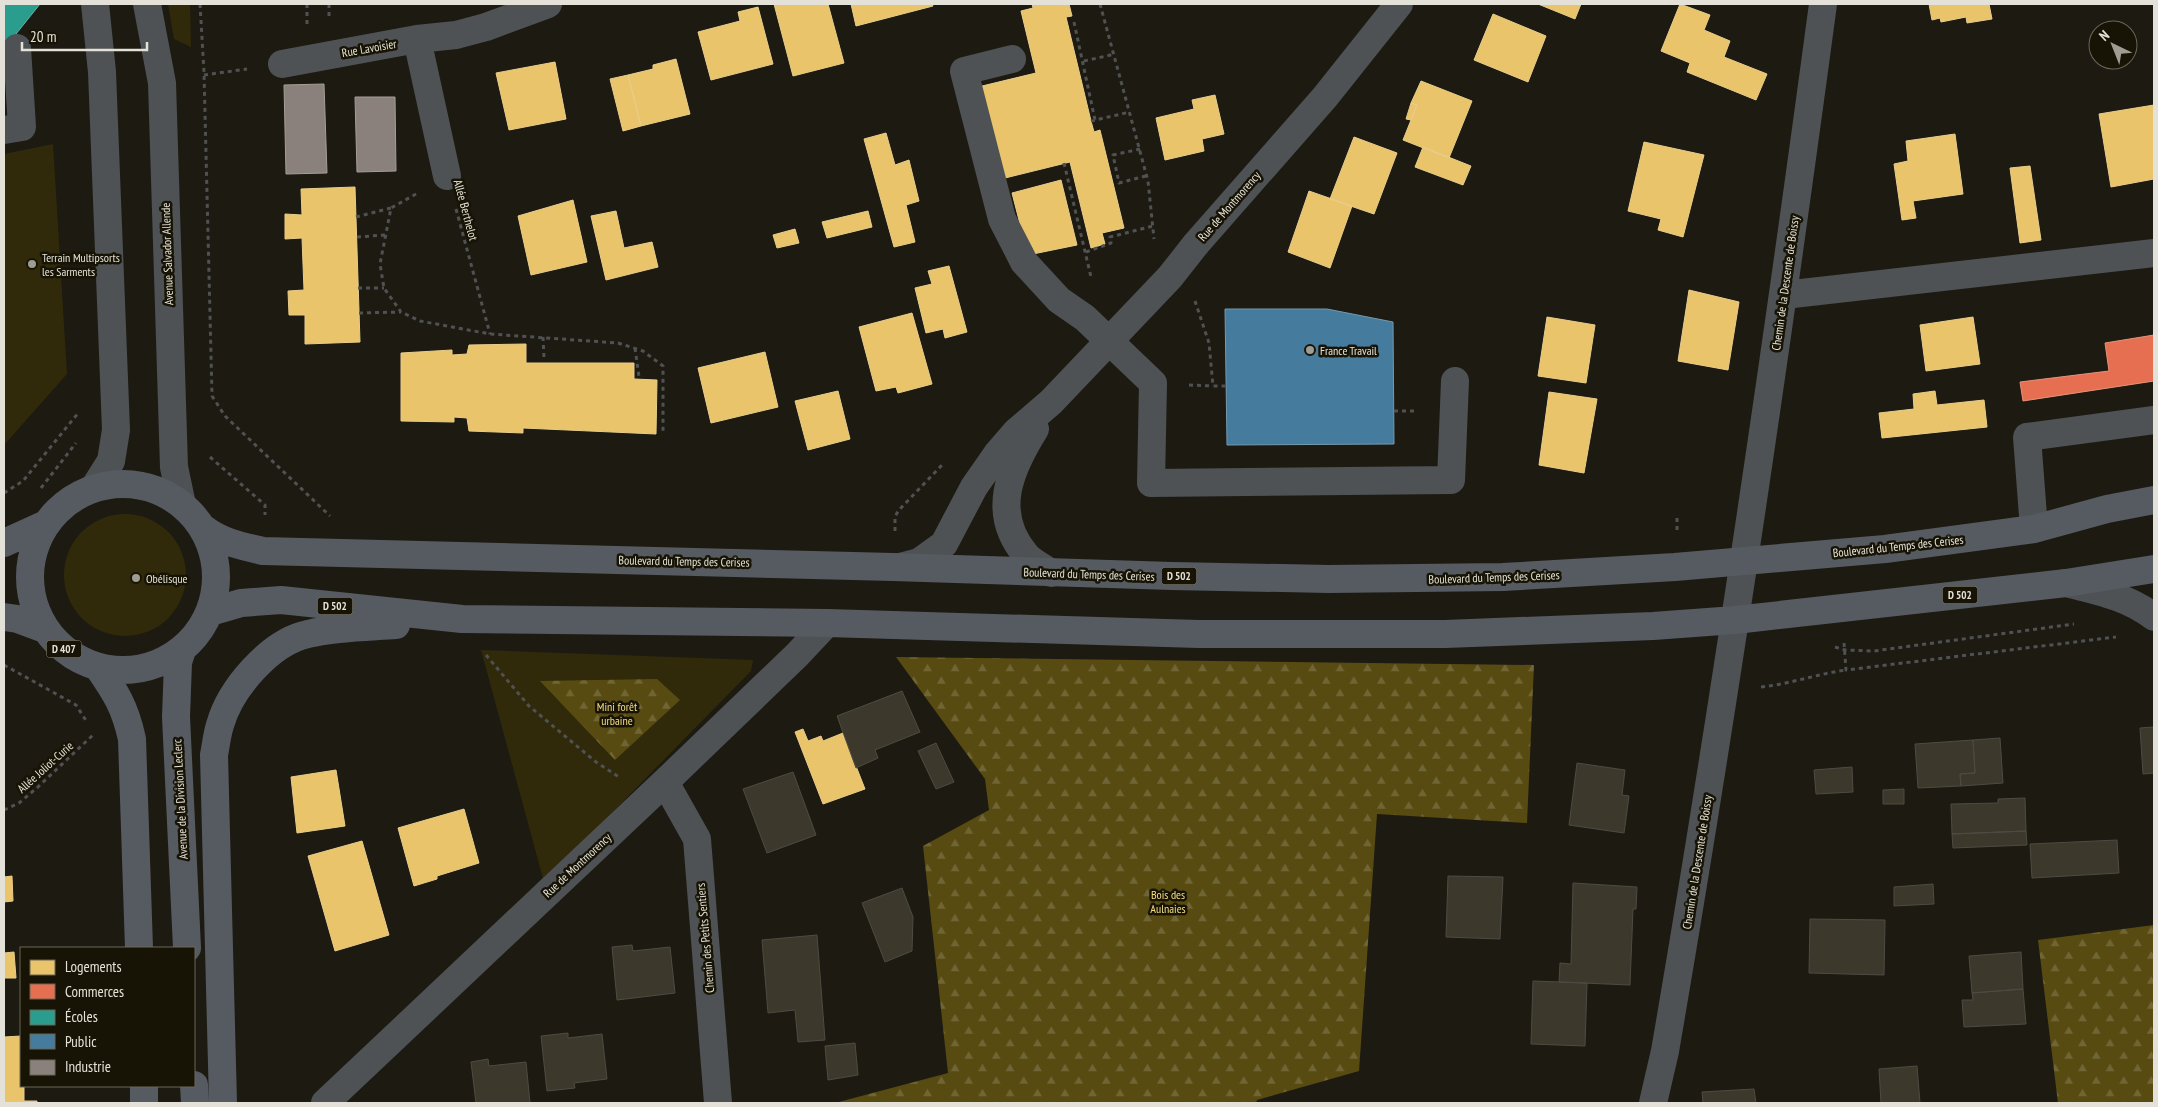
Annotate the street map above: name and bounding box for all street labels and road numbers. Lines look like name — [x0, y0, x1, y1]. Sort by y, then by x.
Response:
street label: Rue Lavoisier — [340, 36, 398, 60]
street label: Rue de Montmorency — [1195, 168, 1264, 244]
street label: Allée Berthelot — [451, 178, 482, 243]
street label: Avenue Salvador Allende — [158, 202, 176, 306]
street label: Chemin de la Descente de Boissy — [1768, 214, 1802, 351]
street label: Boulevard du Temps des Cerises — [1832, 532, 1964, 560]
street label: Boulevard du Temps des Cerises — [618, 552, 750, 570]
street label: Boulevard du Temps des Cerises — [1023, 564, 1155, 584]
street label: Boulevard du Temps des Cerises — [1428, 567, 1560, 587]
road number: D 502 — [1162, 568, 1196, 584]
road number: D 502 — [1942, 586, 1978, 604]
road number: D 502 — [318, 598, 352, 614]
road number: D 407 — [46, 641, 82, 658]
street label: Allée Joliot-Curie — [14, 738, 76, 796]
street label: Avenue de la Division Leclerc — [169, 738, 191, 860]
street label: Chemin de la Descente de Boissy — [1679, 793, 1715, 930]
street label: Rue de Montmorency — [540, 829, 615, 900]
street label: Chemin des Petits Sentiers — [693, 883, 717, 993]

